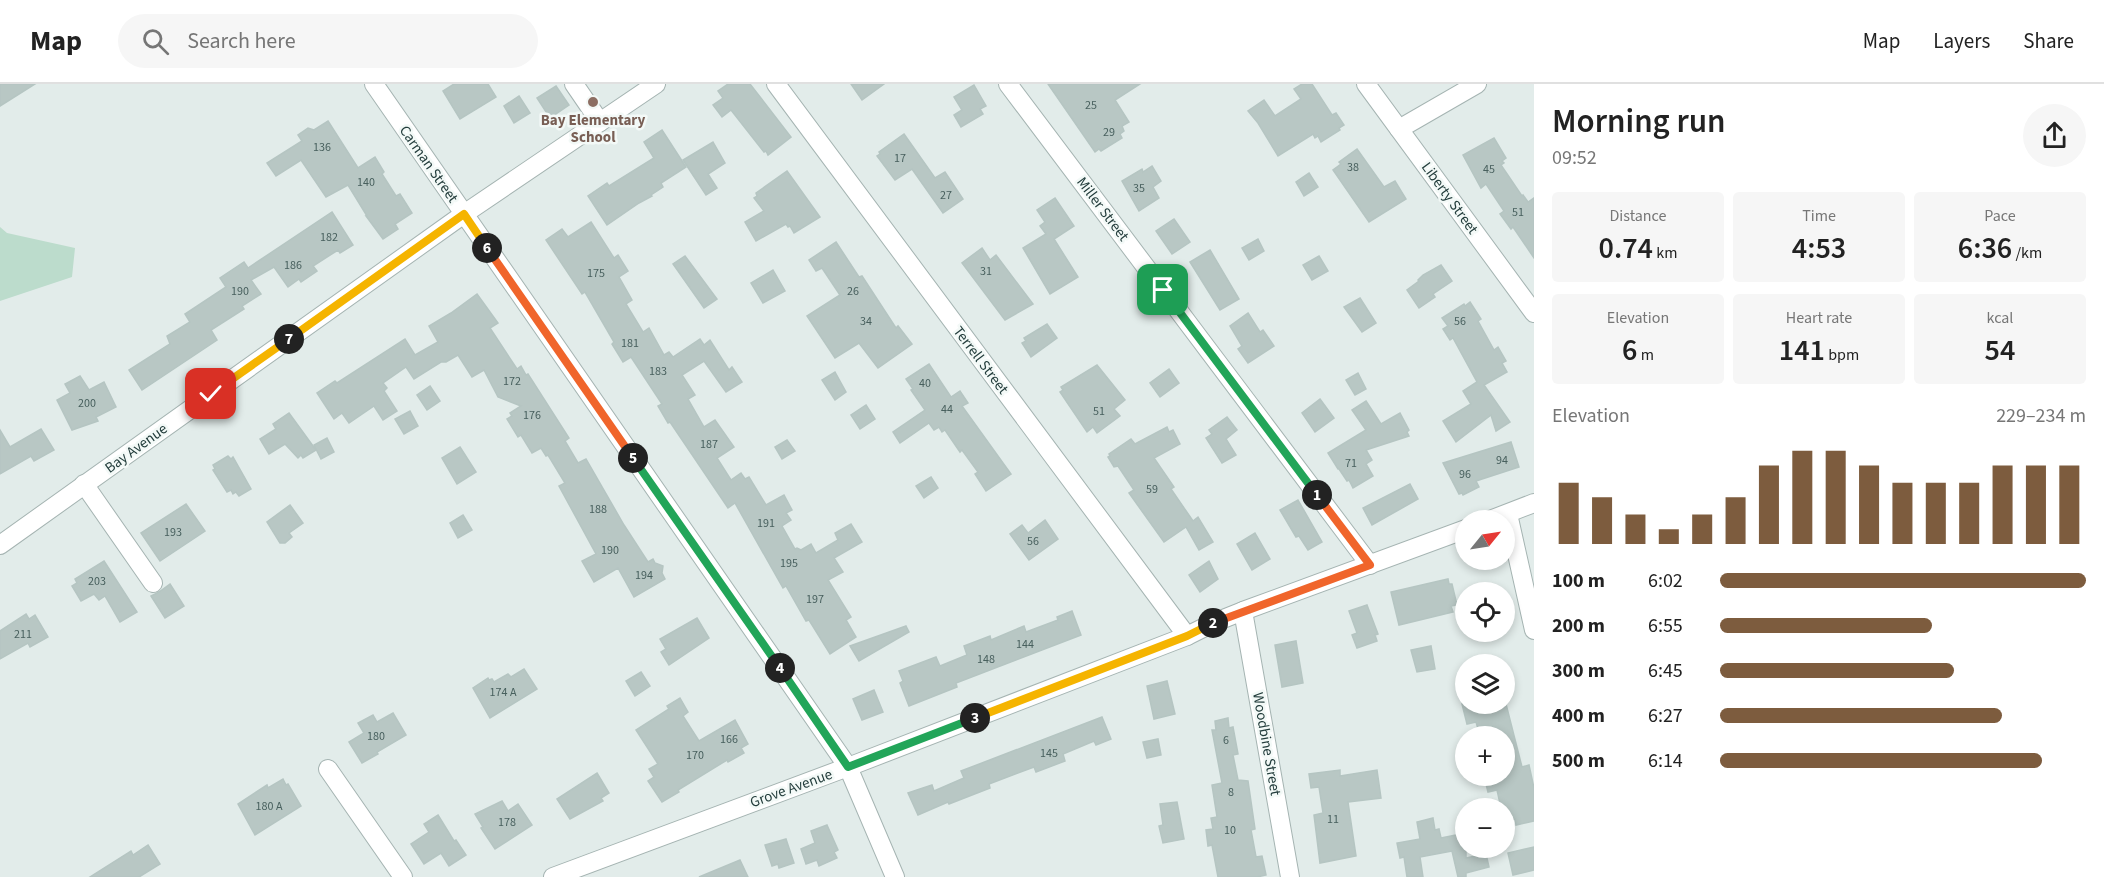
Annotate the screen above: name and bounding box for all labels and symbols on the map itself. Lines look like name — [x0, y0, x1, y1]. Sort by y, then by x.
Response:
marker: Bay Elementary School — [586, 95, 600, 109]
house number: 25 — [1085, 97, 1097, 114]
place label: Bay Elementary School — [541, 110, 645, 148]
street label: Carman Street — [394, 121, 463, 207]
house number: 29 — [1103, 124, 1115, 141]
house number: 136 — [313, 139, 331, 156]
house number: 17 — [894, 150, 906, 167]
street label: Liberty Street — [1416, 158, 1483, 239]
house number: 38 — [1347, 159, 1359, 176]
house number: 45 — [1483, 161, 1495, 178]
street label: Miller Street — [1072, 173, 1134, 246]
house number: 140 — [357, 174, 375, 191]
house number: 35 — [1133, 180, 1145, 197]
house number: 27 — [940, 187, 952, 204]
house number: 51 — [1512, 204, 1524, 221]
house number: 182 — [320, 229, 338, 246]
pin: 6 — [472, 233, 502, 263]
house number: 186 — [284, 257, 302, 274]
house number: 31 — [980, 263, 992, 280]
pin — [1137, 264, 1188, 315]
house number: 175 — [587, 265, 605, 282]
house number: 190 — [231, 283, 249, 300]
house number: 26 — [847, 283, 859, 300]
house number: 34 — [860, 313, 872, 330]
house number: 56 — [1454, 313, 1466, 330]
street label: Terrell Street — [948, 322, 1013, 399]
pin: 7 — [274, 324, 304, 354]
house number: 181 — [621, 335, 639, 352]
house number: 183 — [649, 363, 667, 380]
pin — [185, 368, 236, 419]
house number: 172 — [503, 373, 521, 390]
house number: 40 — [919, 375, 931, 392]
house number: 200 — [78, 395, 96, 412]
house number: 44 — [941, 401, 953, 418]
house number: 51 — [1093, 403, 1105, 420]
house number: 176 — [523, 407, 541, 424]
street label: Bay Avenue — [101, 419, 172, 478]
house number: 187 — [700, 436, 718, 453]
pin: 5 — [618, 443, 648, 473]
house number: 94 — [1496, 452, 1508, 469]
house number: 71 — [1345, 455, 1357, 472]
house number: 96 — [1459, 466, 1471, 483]
pin: 1 — [1302, 480, 1332, 510]
house number: 59 — [1146, 481, 1158, 498]
house number: 188 — [589, 501, 607, 518]
north arrow — [1455, 510, 1515, 570]
house number: 191 — [757, 515, 775, 532]
house number: 193 — [164, 524, 182, 541]
house number: 56 — [1027, 533, 1039, 550]
house number: 190 — [601, 542, 619, 559]
house number: 195 — [780, 555, 798, 572]
house number: 194 — [635, 567, 653, 584]
house number: 203 — [88, 573, 106, 590]
house number: 197 — [806, 591, 824, 608]
pin: 2 — [1198, 608, 1228, 638]
house number: 211 — [14, 626, 32, 643]
house number: 144 — [1016, 636, 1034, 653]
house number: 148 — [977, 651, 995, 668]
pin: 4 — [765, 653, 795, 683]
house number: 174 A — [490, 684, 517, 701]
street label: Woodbine Street — [1247, 691, 1286, 797]
pin: 3 — [960, 703, 990, 733]
house number: 180 — [367, 728, 385, 745]
house number: 166 — [720, 731, 738, 748]
house number: 6 — [1223, 732, 1229, 749]
house number: 145 — [1040, 745, 1058, 762]
house number: 170 — [686, 747, 704, 764]
street label: Grove Avenue — [747, 764, 835, 813]
house number: 8 — [1228, 784, 1234, 801]
house number: 180 A — [256, 798, 283, 815]
house number: 11 — [1327, 811, 1339, 828]
house number: 178 — [498, 814, 516, 831]
house number: 10 — [1224, 822, 1236, 839]

